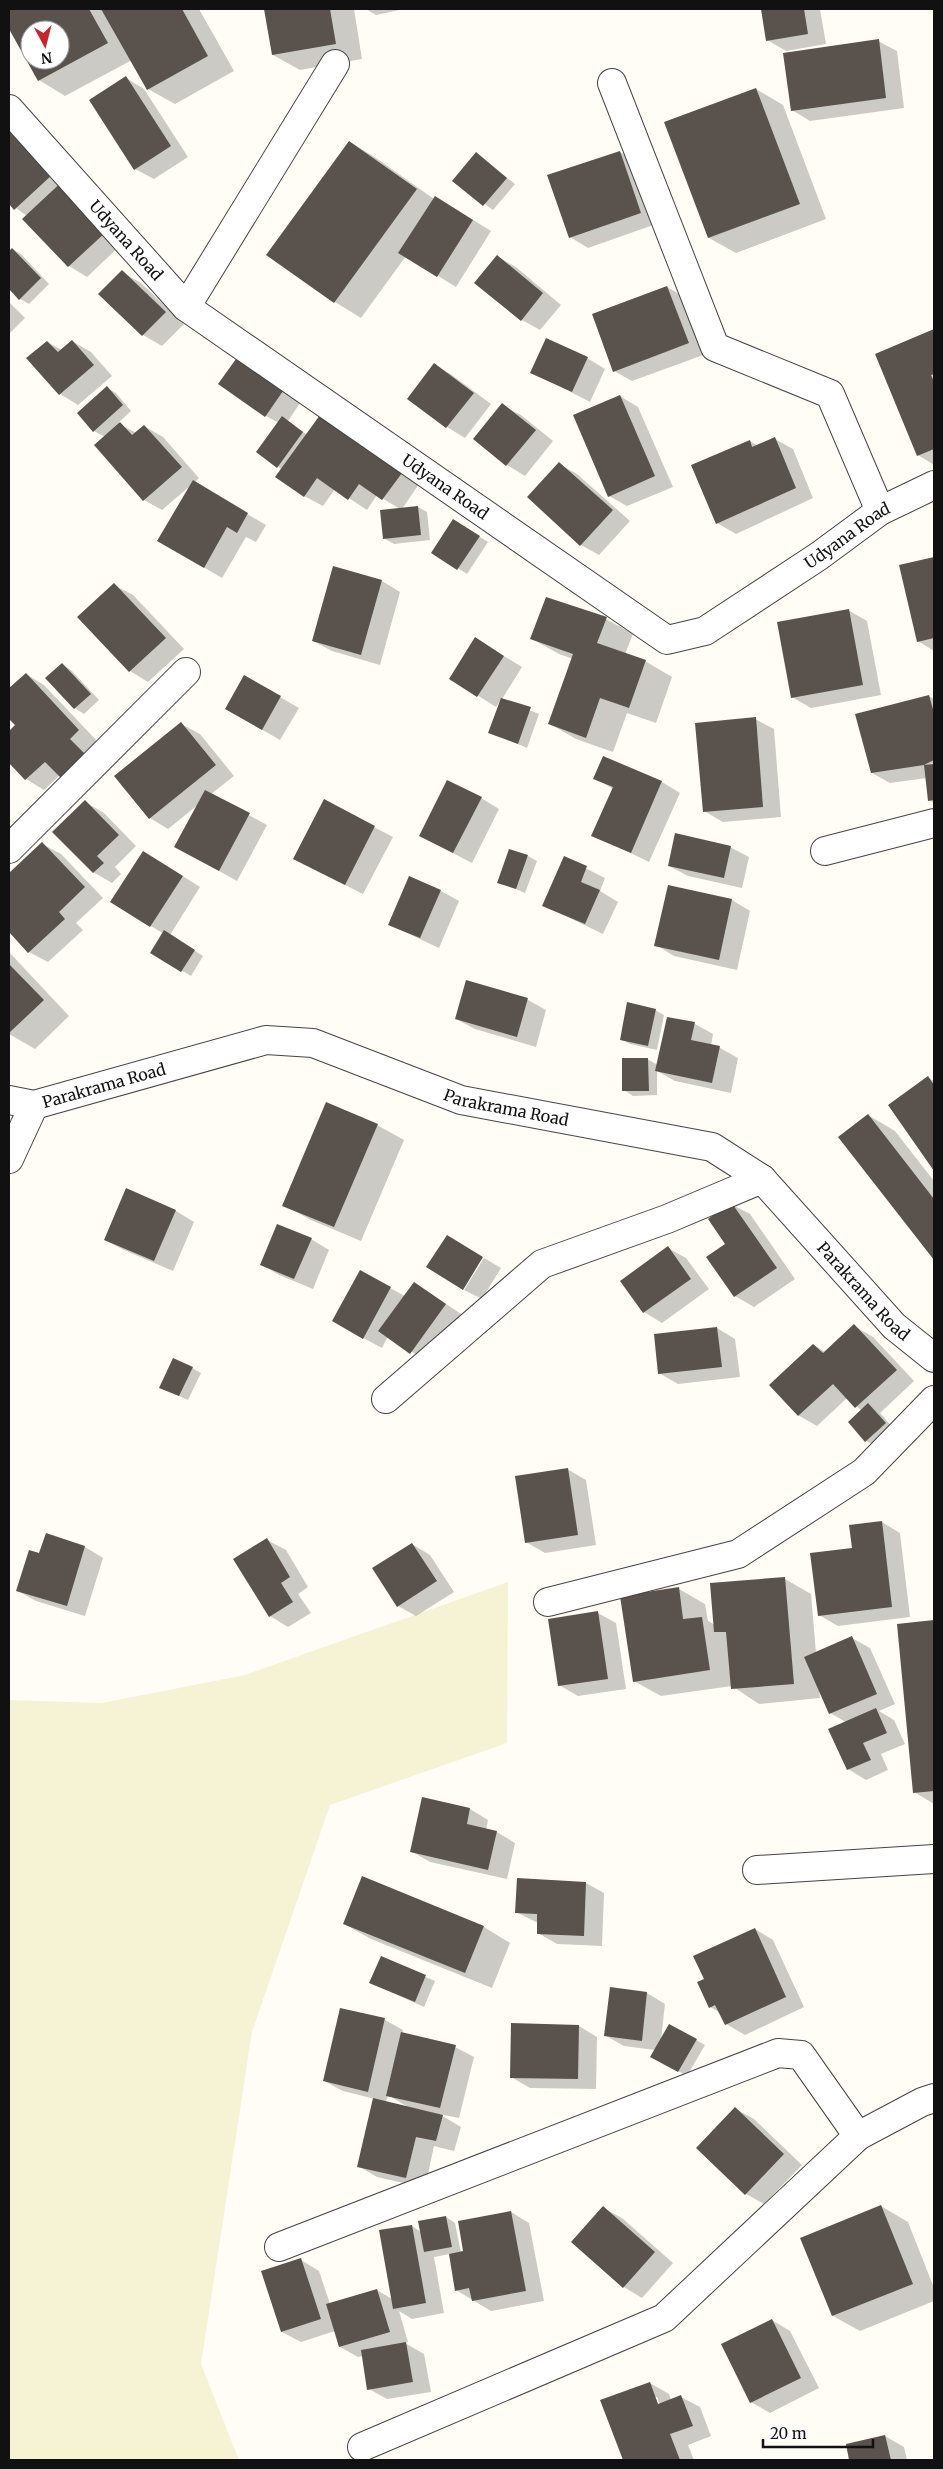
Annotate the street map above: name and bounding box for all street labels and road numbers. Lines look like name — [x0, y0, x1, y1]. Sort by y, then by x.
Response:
street label: Udyana Road — [85, 196, 168, 285]
street label: Udyana Road — [398, 450, 493, 524]
street label: Udyana Road — [801, 498, 893, 573]
street label: Parakrama Road — [40, 1059, 168, 1112]
street label: Parakrama Road — [441, 1084, 571, 1130]
street label: Parakrama Road — [813, 1237, 914, 1345]

